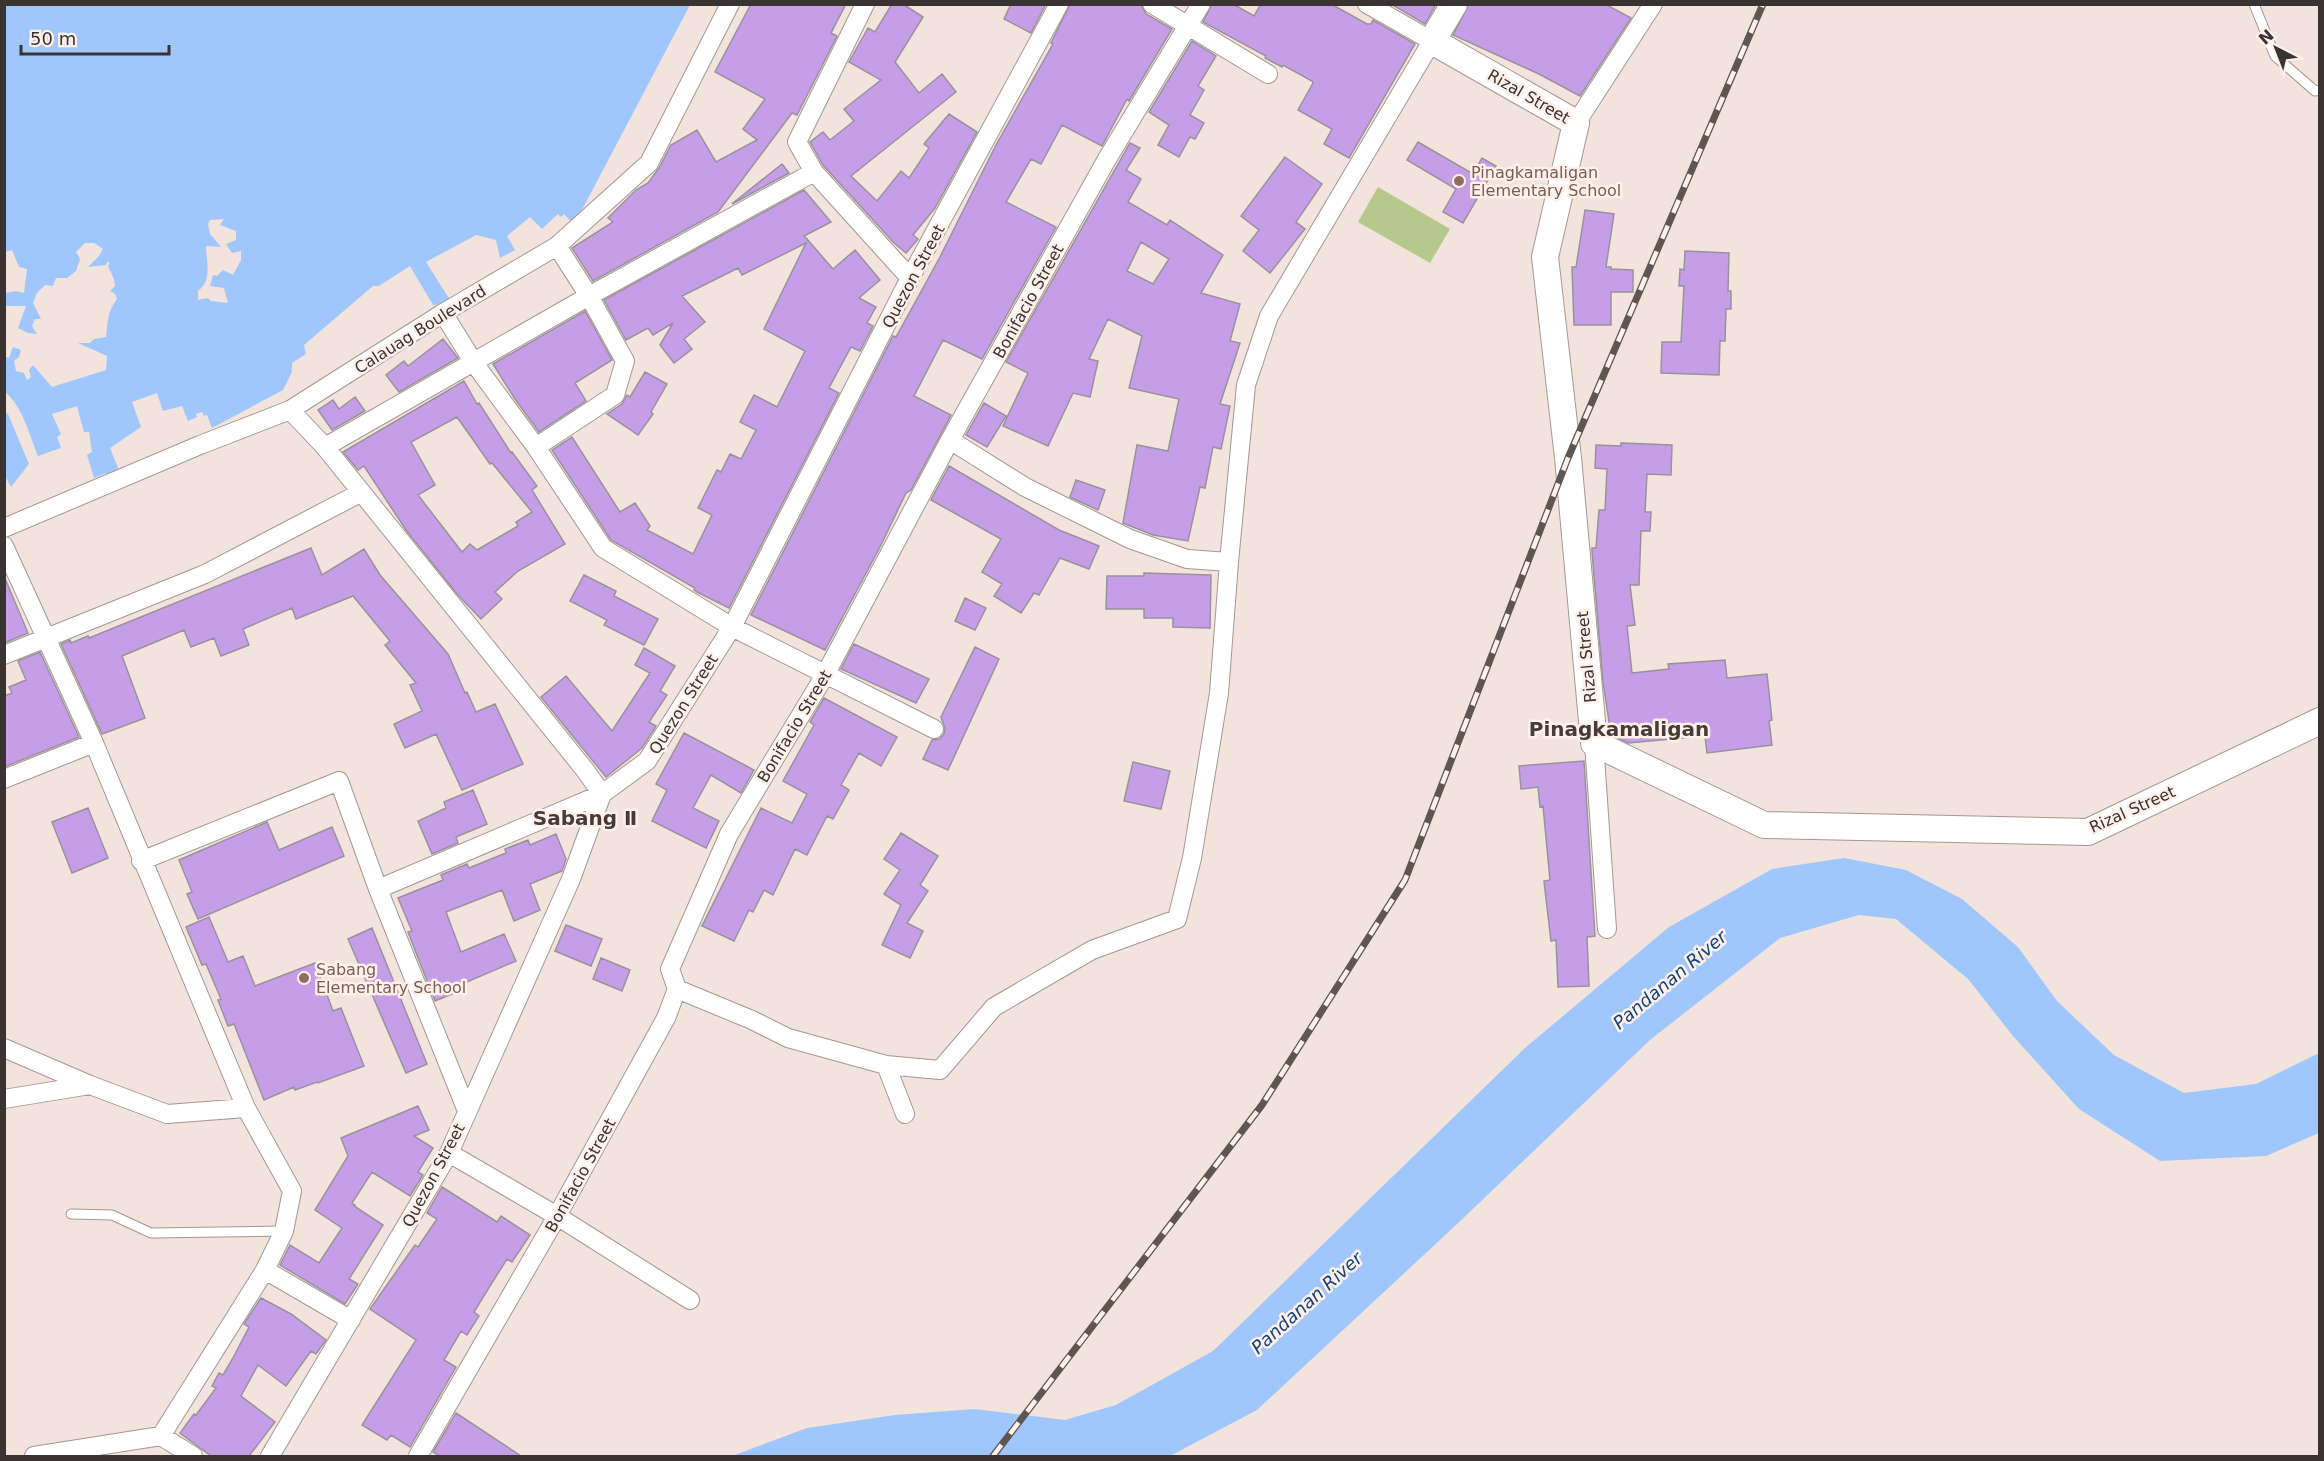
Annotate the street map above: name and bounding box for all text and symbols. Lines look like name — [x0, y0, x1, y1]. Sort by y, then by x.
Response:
scale bar — [21, 18, 170, 56]
north arrow — [2246, 18, 2306, 78]
text: N — [2255, 26, 2278, 49]
text: 50 m — [30, 28, 76, 49]
street label: Rizal Street — [1484, 65, 1573, 128]
place label: Pinagkamaligan Elementary School — [1471, 163, 1621, 200]
marker: Pinagkamaligan Elementary School — [1452, 174, 1466, 188]
street label: Quezon Street — [878, 221, 949, 331]
street label: Bonifacio Street — [989, 241, 1068, 362]
street label: Calauag Boulevard — [351, 281, 489, 378]
street label: Rizal Street — [1573, 610, 1600, 704]
street label: Quezon Street — [645, 651, 722, 758]
street label: Bonifacio Street — [753, 667, 835, 786]
district label: Pinagkamaligan — [1529, 717, 1709, 741]
street label: Rizal Street — [2086, 782, 2178, 837]
district label: Sabang Ⅱ — [533, 806, 637, 830]
water label: Pandanan River — [1609, 925, 1732, 1033]
place label: Sabang Elementary School — [316, 960, 466, 997]
marker: Sabang Elementary School — [297, 971, 311, 985]
street label: Bonifacio Street — [541, 1115, 620, 1236]
street label: Quezon Street — [398, 1120, 469, 1230]
water label: Pandanan River — [1247, 1246, 1368, 1358]

